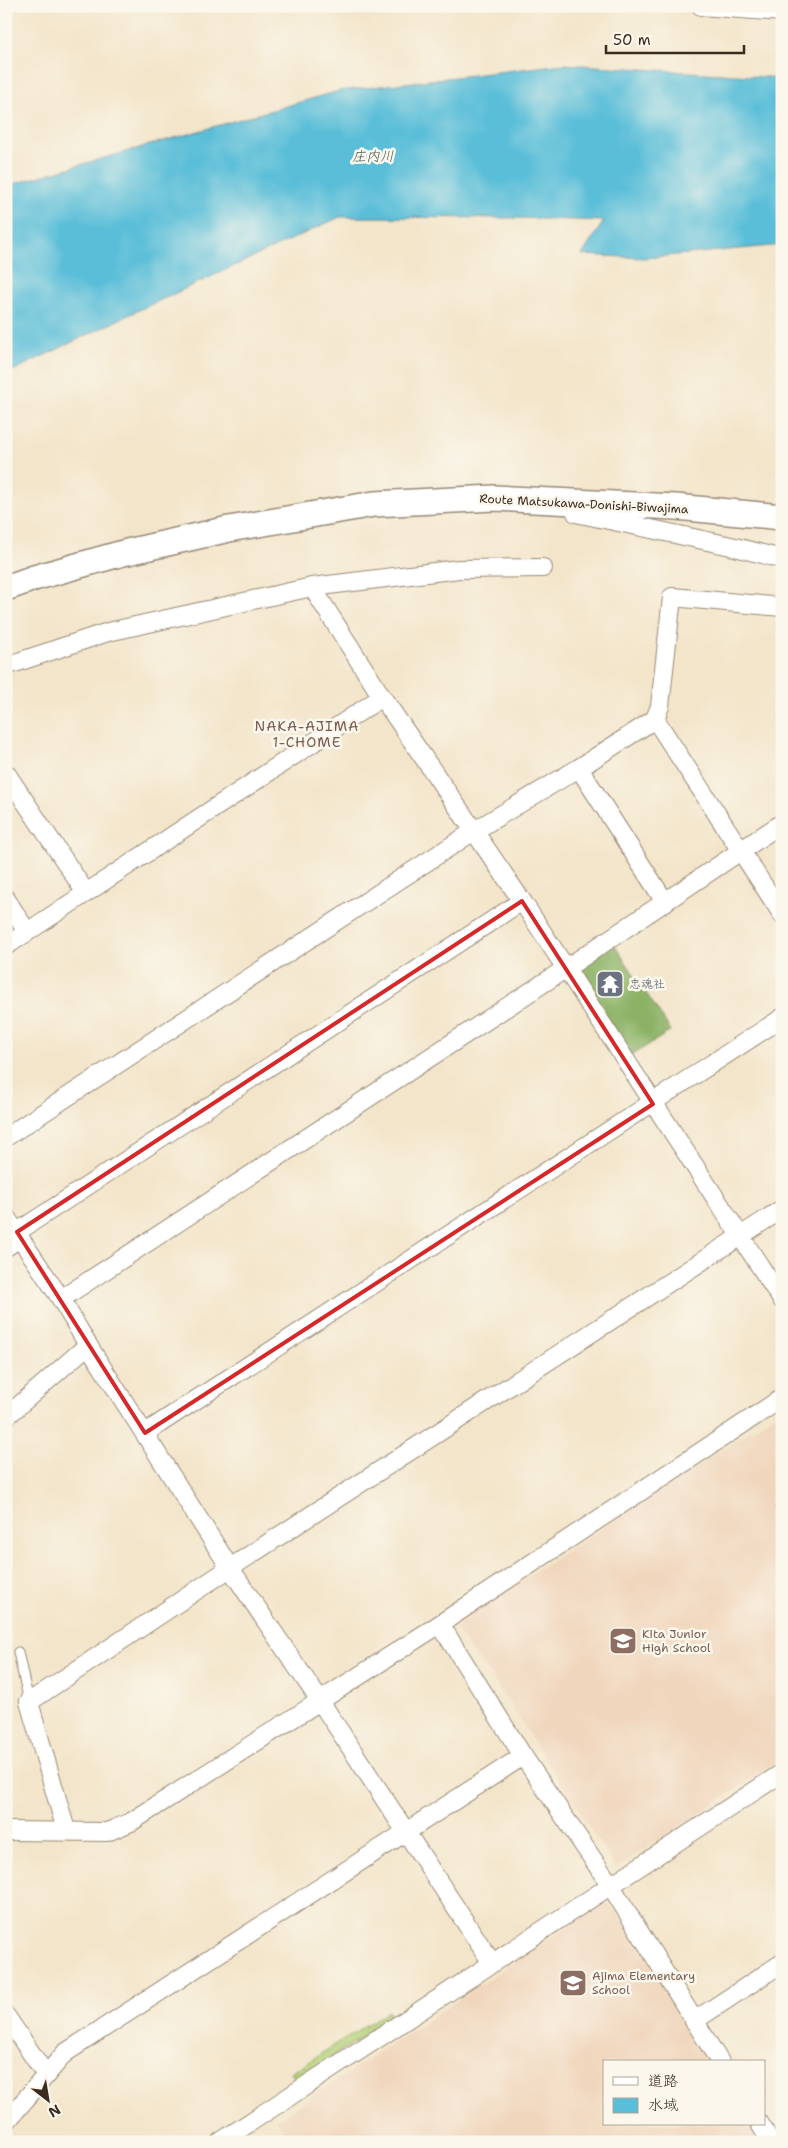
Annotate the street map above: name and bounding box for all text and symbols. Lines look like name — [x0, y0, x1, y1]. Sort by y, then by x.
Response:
scale bar — [606, 22, 743, 54]
text: 50 m — [613, 30, 651, 50]
water label: 庄内川 — [352, 147, 394, 165]
street label: Route Matsukawa-Donishi-Biwajima — [479, 491, 689, 517]
district label: NAKA-AJIMA 1-CHOME — [255, 717, 359, 751]
temple icon: 忠魂社 — [595, 969, 625, 999]
place label: 忠魂社 — [629, 976, 665, 992]
school or university icon: Kita Junior High School — [608, 1626, 638, 1656]
place label: Kita Junior High School — [642, 1626, 711, 1656]
school or university icon: Ajima Elementary School — [558, 1968, 588, 1998]
place label: Ajima Elementary School — [592, 1968, 695, 1998]
legend — [603, 2060, 766, 2126]
text: 道路 — [648, 2071, 678, 2091]
north arrow — [22, 2076, 72, 2126]
text: 水域 — [648, 2095, 678, 2115]
text: N — [45, 2101, 64, 2122]

